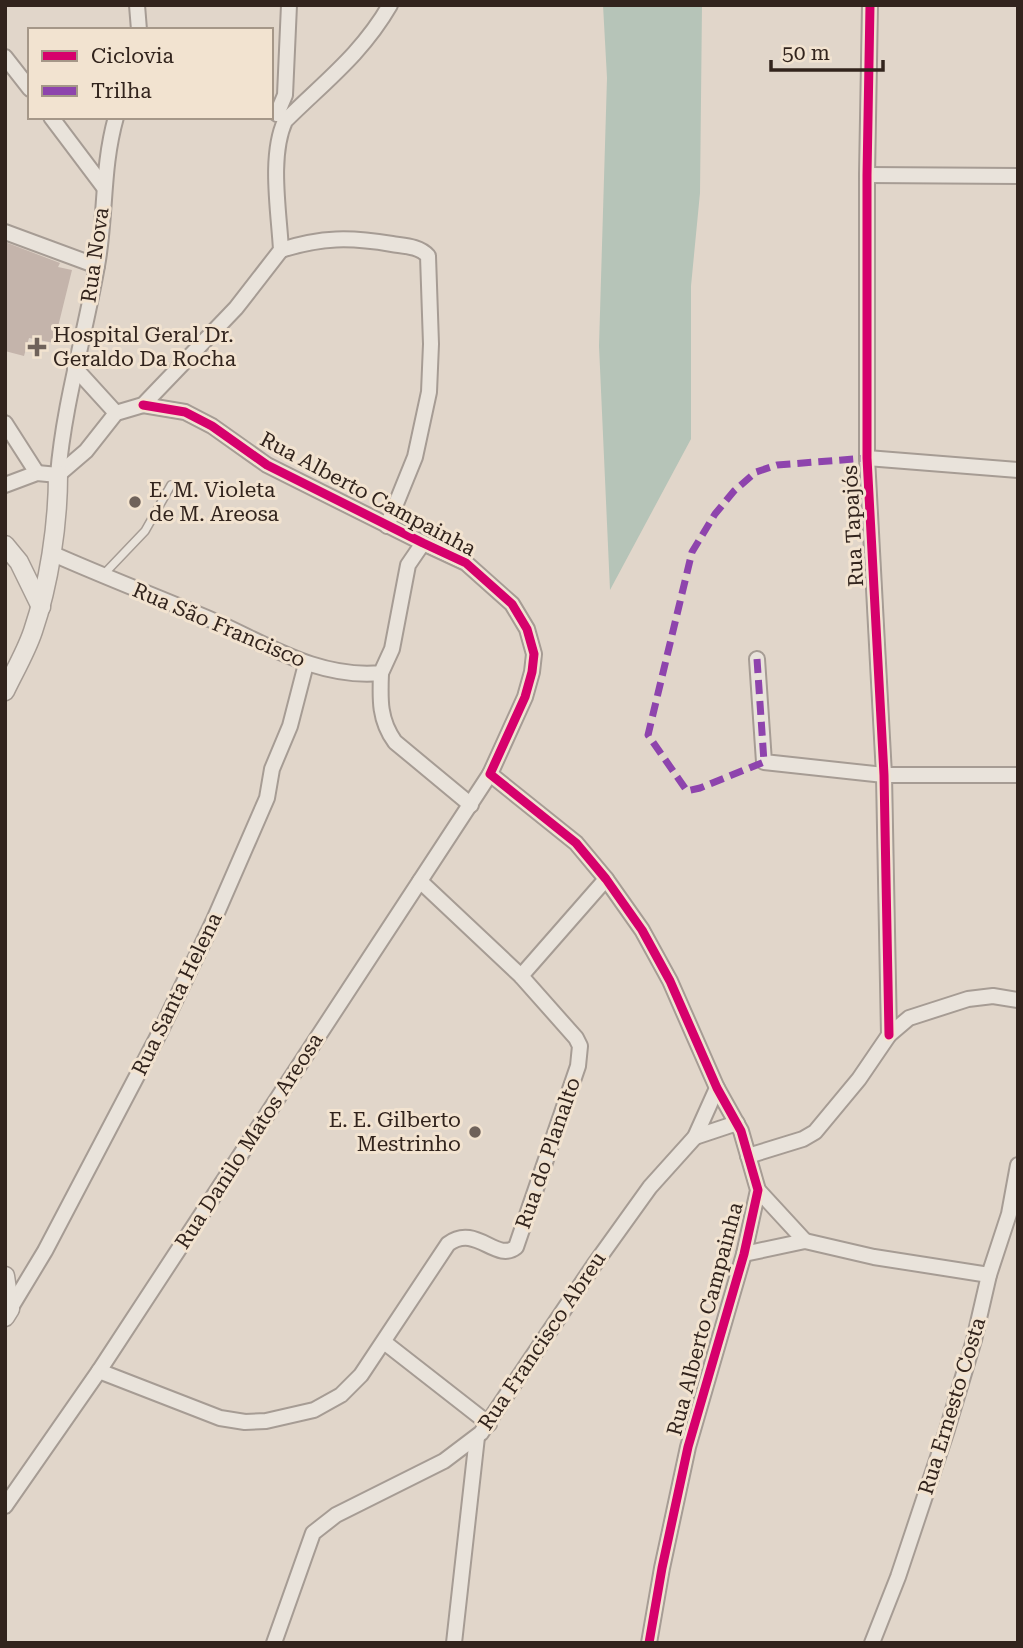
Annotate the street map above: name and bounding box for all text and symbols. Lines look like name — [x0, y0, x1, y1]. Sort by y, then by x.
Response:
legend — [28, 28, 273, 119]
scale bar — [771, 28, 883, 72]
text: 50 m — [782, 41, 830, 65]
text: Ciclovia — [91, 44, 175, 68]
text: Trilha — [91, 79, 152, 103]
street label: Rua Nova — [76, 205, 114, 304]
place label: Hospital Geral Dr. Geraldo Da Rocha — [53, 323, 237, 371]
marker: Hospital Geral Dr. Geraldo Da Rocha — [27, 337, 47, 357]
street label: Rua Alberto Campainha — [256, 427, 480, 561]
street label: Rua Tapajós — [838, 464, 868, 588]
place label: E. M. Violeta de M. Areosa — [149, 478, 280, 526]
marker: E. M. Violeta de M. Areosa — [127, 494, 143, 510]
street label: Rua São Francisco — [129, 578, 309, 672]
street label: Rua Santa Helena — [127, 908, 227, 1079]
street label: Rua Danilo Matos Areosa — [170, 1028, 328, 1253]
street label: Rua do Planalto — [511, 1074, 585, 1232]
place label: E. E. Gilberto Mestrinho — [329, 1108, 461, 1156]
marker: E. E. Gilberto Mestrinho — [467, 1124, 483, 1140]
street label: Rua Alberto Campainha — [662, 1199, 748, 1438]
street label: Rua Francisco Abreu — [473, 1247, 611, 1435]
street label: Rua Ernesto Costa — [914, 1314, 991, 1498]

